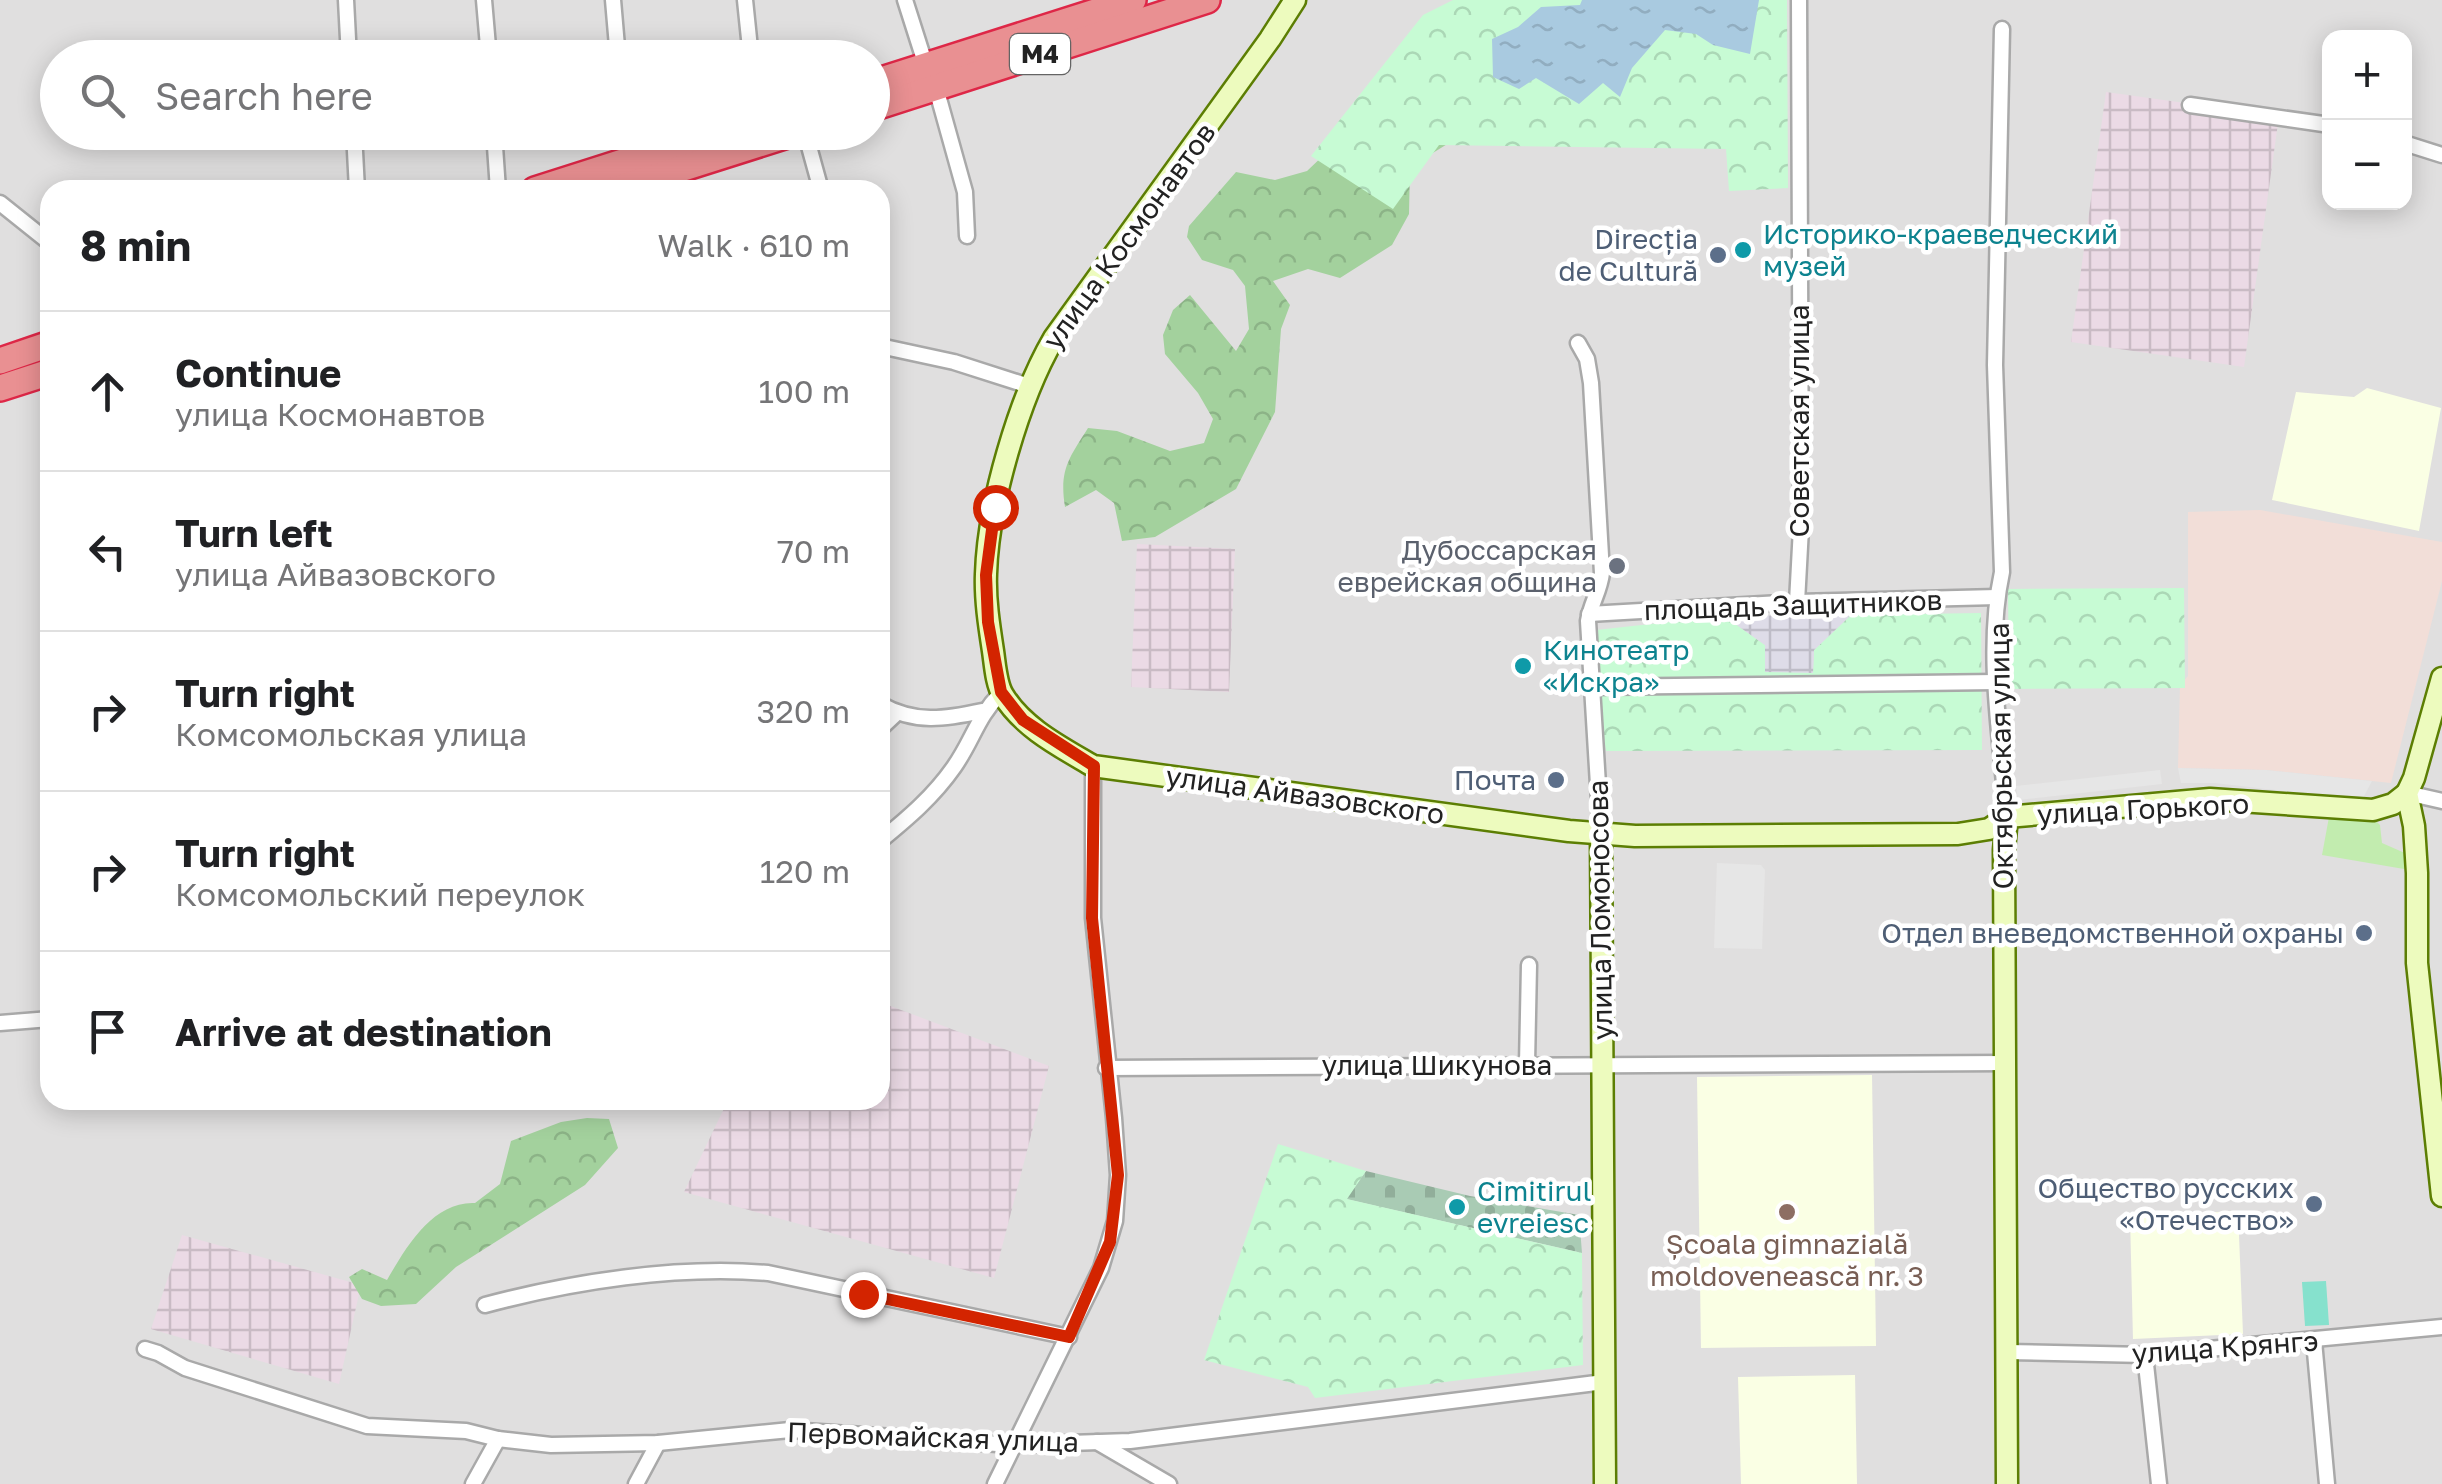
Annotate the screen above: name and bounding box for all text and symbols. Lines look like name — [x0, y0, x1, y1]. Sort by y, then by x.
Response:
map controls — [2322, 30, 2412, 210]
button: + — [2322, 30, 2412, 120]
road number: M4 — [1010, 34, 1070, 74]
search box — [40, 40, 890, 150]
icon: search — [75, 68, 130, 123]
text: Search here — [155, 73, 373, 118]
street label: улица Космонавтов — [1035, 116, 1222, 355]
button: − — [2322, 120, 2412, 210]
place label: Историко-краеведческий музей — [1763, 217, 2118, 282]
text: 8 min — [80, 220, 191, 270]
place label: Direcția de Cultură — [1559, 222, 1698, 287]
text: Walk · 610 m — [658, 226, 850, 264]
marker: Историко-краеведческий музей — [1732, 239, 1754, 261]
marker: Direcția de Cultură — [1707, 244, 1729, 266]
street label: Советская улица — [1782, 305, 1815, 537]
text: Continue — [175, 350, 341, 395]
icon: ahead — [80, 364, 135, 419]
text: 100 m — [758, 372, 850, 410]
text: улица Космонавтов — [175, 395, 485, 433]
route start — [973, 485, 1019, 531]
text: Turn left — [175, 510, 333, 555]
icon: left — [80, 524, 135, 579]
text: 70 m — [777, 532, 850, 570]
place label: Дубоссарская еврейская община — [1338, 533, 1597, 598]
text: улица Айвазовского — [175, 555, 496, 593]
marker: Дубоссарская еврейская община — [1606, 555, 1628, 577]
street label: площадь Защитников — [1643, 583, 1943, 626]
street label: Октябрьская улица — [1982, 622, 2019, 890]
place label: Кинотеатр «Искра» — [1543, 633, 1689, 698]
marker: Кинотеатр «Искра» — [1512, 655, 1534, 677]
text: Turn right — [175, 670, 355, 715]
icon: right — [80, 684, 135, 739]
text: 320 m — [757, 692, 850, 730]
text: Комсомольская улица — [175, 715, 527, 753]
street label: улица Айвазовского — [1164, 759, 1446, 830]
place label: Почта — [1454, 763, 1536, 796]
marker: Почта — [1545, 769, 1567, 791]
street label: улица Ломоносова — [1581, 780, 1618, 1040]
street label: улица Горького — [2036, 786, 2250, 831]
text: Turn right — [175, 830, 355, 875]
icon: right — [80, 844, 135, 899]
text: 120 m — [760, 852, 850, 890]
text: Комсомольский переулок — [175, 875, 585, 913]
place label: Отдел вневедомственной охраны — [1881, 916, 2344, 949]
marker: Отдел вневедомственной охраны — [2353, 922, 2375, 944]
icon: arrive — [80, 1004, 135, 1059]
text: Arrive at destination — [175, 1009, 552, 1054]
street label: улица Шикунова — [1322, 1048, 1552, 1081]
place label: Общество русских «Отечество» — [2037, 1171, 2294, 1236]
place label: Cimitirul evreiesc — [1477, 1174, 1591, 1239]
marker: Общество русских «Отечество» — [2303, 1193, 2325, 1215]
marker: Cimitirul evreiesc — [1446, 1196, 1468, 1218]
marker: Școala gimnazială moldovenească nr. 3 — [1776, 1201, 1798, 1223]
place label: Școala gimnazială moldovenească nr. 3 — [1650, 1227, 1924, 1292]
route end — [841, 1272, 887, 1318]
street label: улица Крянгэ — [2131, 1324, 2319, 1369]
street label: Первомайская улица — [787, 1415, 1080, 1458]

